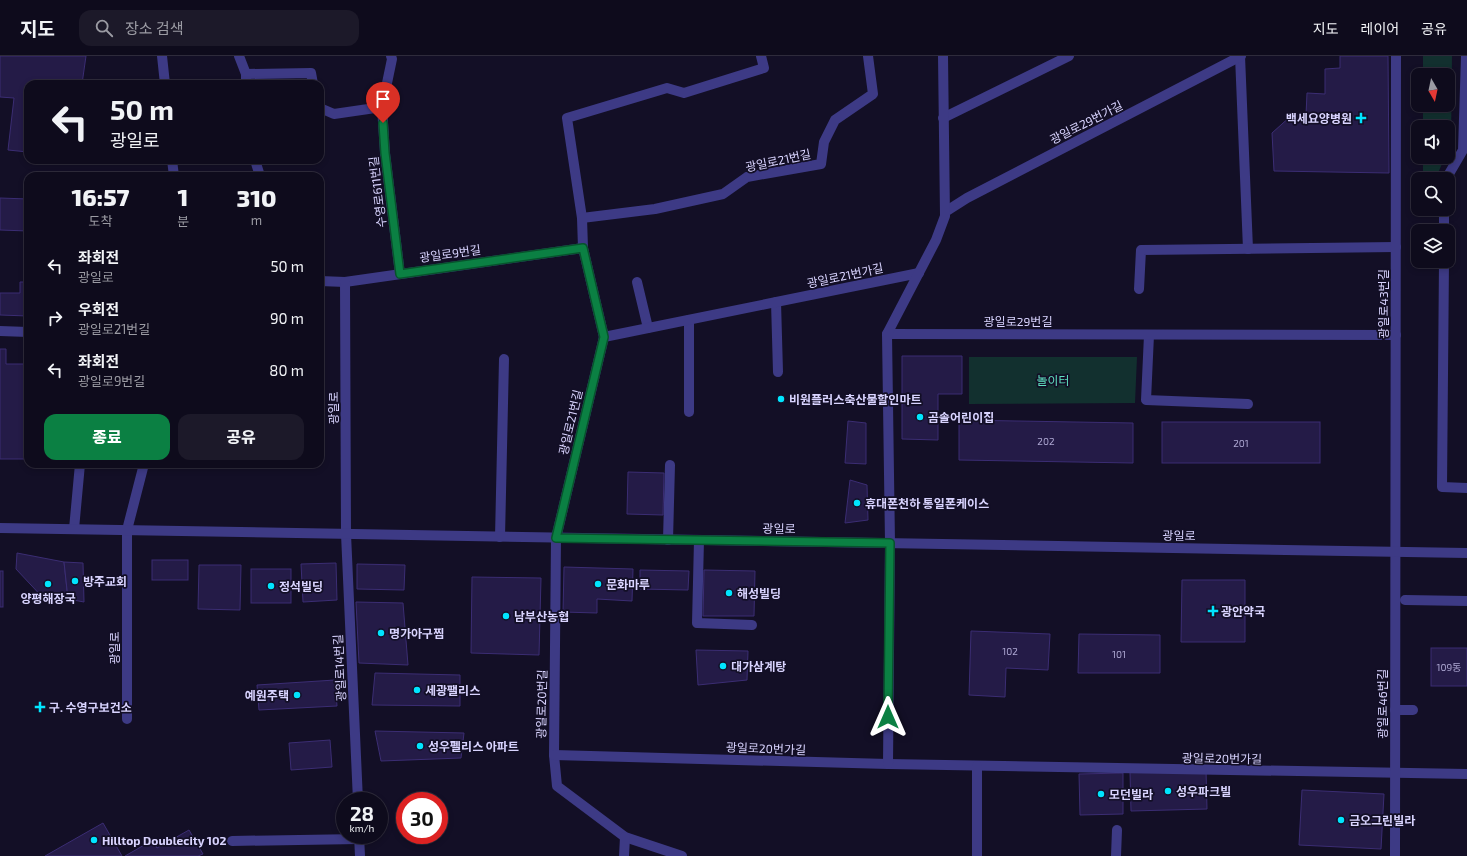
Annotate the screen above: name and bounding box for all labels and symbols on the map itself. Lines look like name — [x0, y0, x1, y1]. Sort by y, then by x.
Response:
north arrow — [1411, 68, 1455, 112]
pin — [366, 82, 400, 123]
street label: 광일로29번가길 — [1047, 98, 1125, 146]
place label: 백세요양병원 — [1286, 111, 1352, 125]
marker: 백세요양병원 — [1355, 112, 1367, 124]
street label: 광일로21번길 — [744, 146, 812, 174]
street label: 수영로611번길 — [366, 156, 388, 228]
street label: 광일로9번길 — [418, 242, 482, 264]
street label: 광일로21번가길 — [806, 260, 884, 290]
street label: 광일로43번길 — [1376, 269, 1390, 339]
street label: 광일로29번길 — [984, 314, 1052, 328]
park label: 놀이터 — [1036, 373, 1070, 387]
street label: 광일로21번길 — [556, 388, 584, 456]
street label: 광일로 — [326, 391, 340, 425]
place label: 비원플러스축산물할인마트 — [789, 392, 921, 406]
marker: 비원플러스축산물할인마트 — [776, 394, 786, 404]
place label: 곰솔어린이집 — [928, 410, 994, 424]
marker: 곰솔어린이집 — [915, 412, 925, 422]
house number: 202 — [1037, 435, 1055, 447]
house number: 201 — [1233, 437, 1249, 449]
place label: 휴대폰천하 통일폰케이스 — [865, 496, 989, 510]
marker: 휴대폰천하 통일폰케이스 — [852, 498, 862, 508]
street label: 광일로 — [762, 521, 796, 535]
street label: 광일로 — [1162, 528, 1196, 542]
place label: 방주교회 — [83, 574, 127, 588]
marker: 방주교회 — [70, 576, 80, 586]
place label: 문화마루 — [606, 577, 650, 591]
marker: 양평해장국 — [43, 579, 53, 589]
place label: 정석빌딩 — [279, 579, 323, 593]
marker: 문화마루 — [593, 579, 603, 589]
marker: 정석빌딩 — [266, 581, 276, 591]
place label: 해성빌딩 — [737, 586, 781, 600]
marker: 해성빌딩 — [724, 588, 734, 598]
place label: 양평해장국 — [20, 591, 76, 605]
place label: 광안약국 — [1221, 604, 1265, 618]
marker: 광안약국 — [1208, 606, 1218, 616]
place label: 남부산농협 — [514, 609, 569, 623]
marker: 남부산농협 — [501, 611, 511, 621]
place label: 명가아구찜 — [389, 626, 444, 640]
marker: 명가아구찜 — [376, 628, 386, 638]
street label: 광일로 — [107, 631, 121, 665]
street label: 광일로14번길 — [330, 634, 348, 702]
house number: 102 — [1002, 645, 1018, 657]
house number: 101 — [1112, 648, 1126, 660]
place label: 대가삼계탕 — [731, 659, 786, 673]
marker: 대가삼계탕 — [718, 661, 728, 671]
house number: 109동 — [1437, 661, 1461, 673]
street label: 광일로20번길 — [533, 669, 549, 739]
street label: 광일로46번길 — [1375, 669, 1389, 739]
place label: 세광팰리스 — [425, 683, 480, 697]
marker: 세광팰리스 — [412, 685, 422, 695]
place label: 예원주택 — [245, 688, 289, 702]
marker: 예원주택 — [292, 690, 302, 700]
position arrow — [867, 696, 909, 738]
place label: 구. 수영구보건소 — [49, 700, 132, 714]
marker: 구. 수영구보건소 — [34, 701, 46, 713]
place label: 성우펠리스 아파트 — [428, 739, 519, 753]
street label: 광일로20번가길 — [726, 740, 806, 756]
marker: 성우펠리스 아파트 — [415, 741, 425, 751]
street label: 광일로20번가길 — [1182, 750, 1262, 766]
place label: 성우파크빌 — [1176, 784, 1231, 798]
marker: 성우파크빌 — [1163, 786, 1173, 796]
place label: 모던빌라 — [1109, 787, 1153, 801]
marker: 모던빌라 — [1096, 789, 1106, 799]
speed limit sign: 30 — [396, 792, 448, 844]
place label: 금오그린빌라 — [1349, 813, 1415, 827]
marker: 금오그린빌라 — [1336, 815, 1346, 825]
place label: Hilltop Doublecity 102 — [102, 833, 227, 848]
marker: Hilltop Doublecity 102 — [89, 835, 99, 845]

